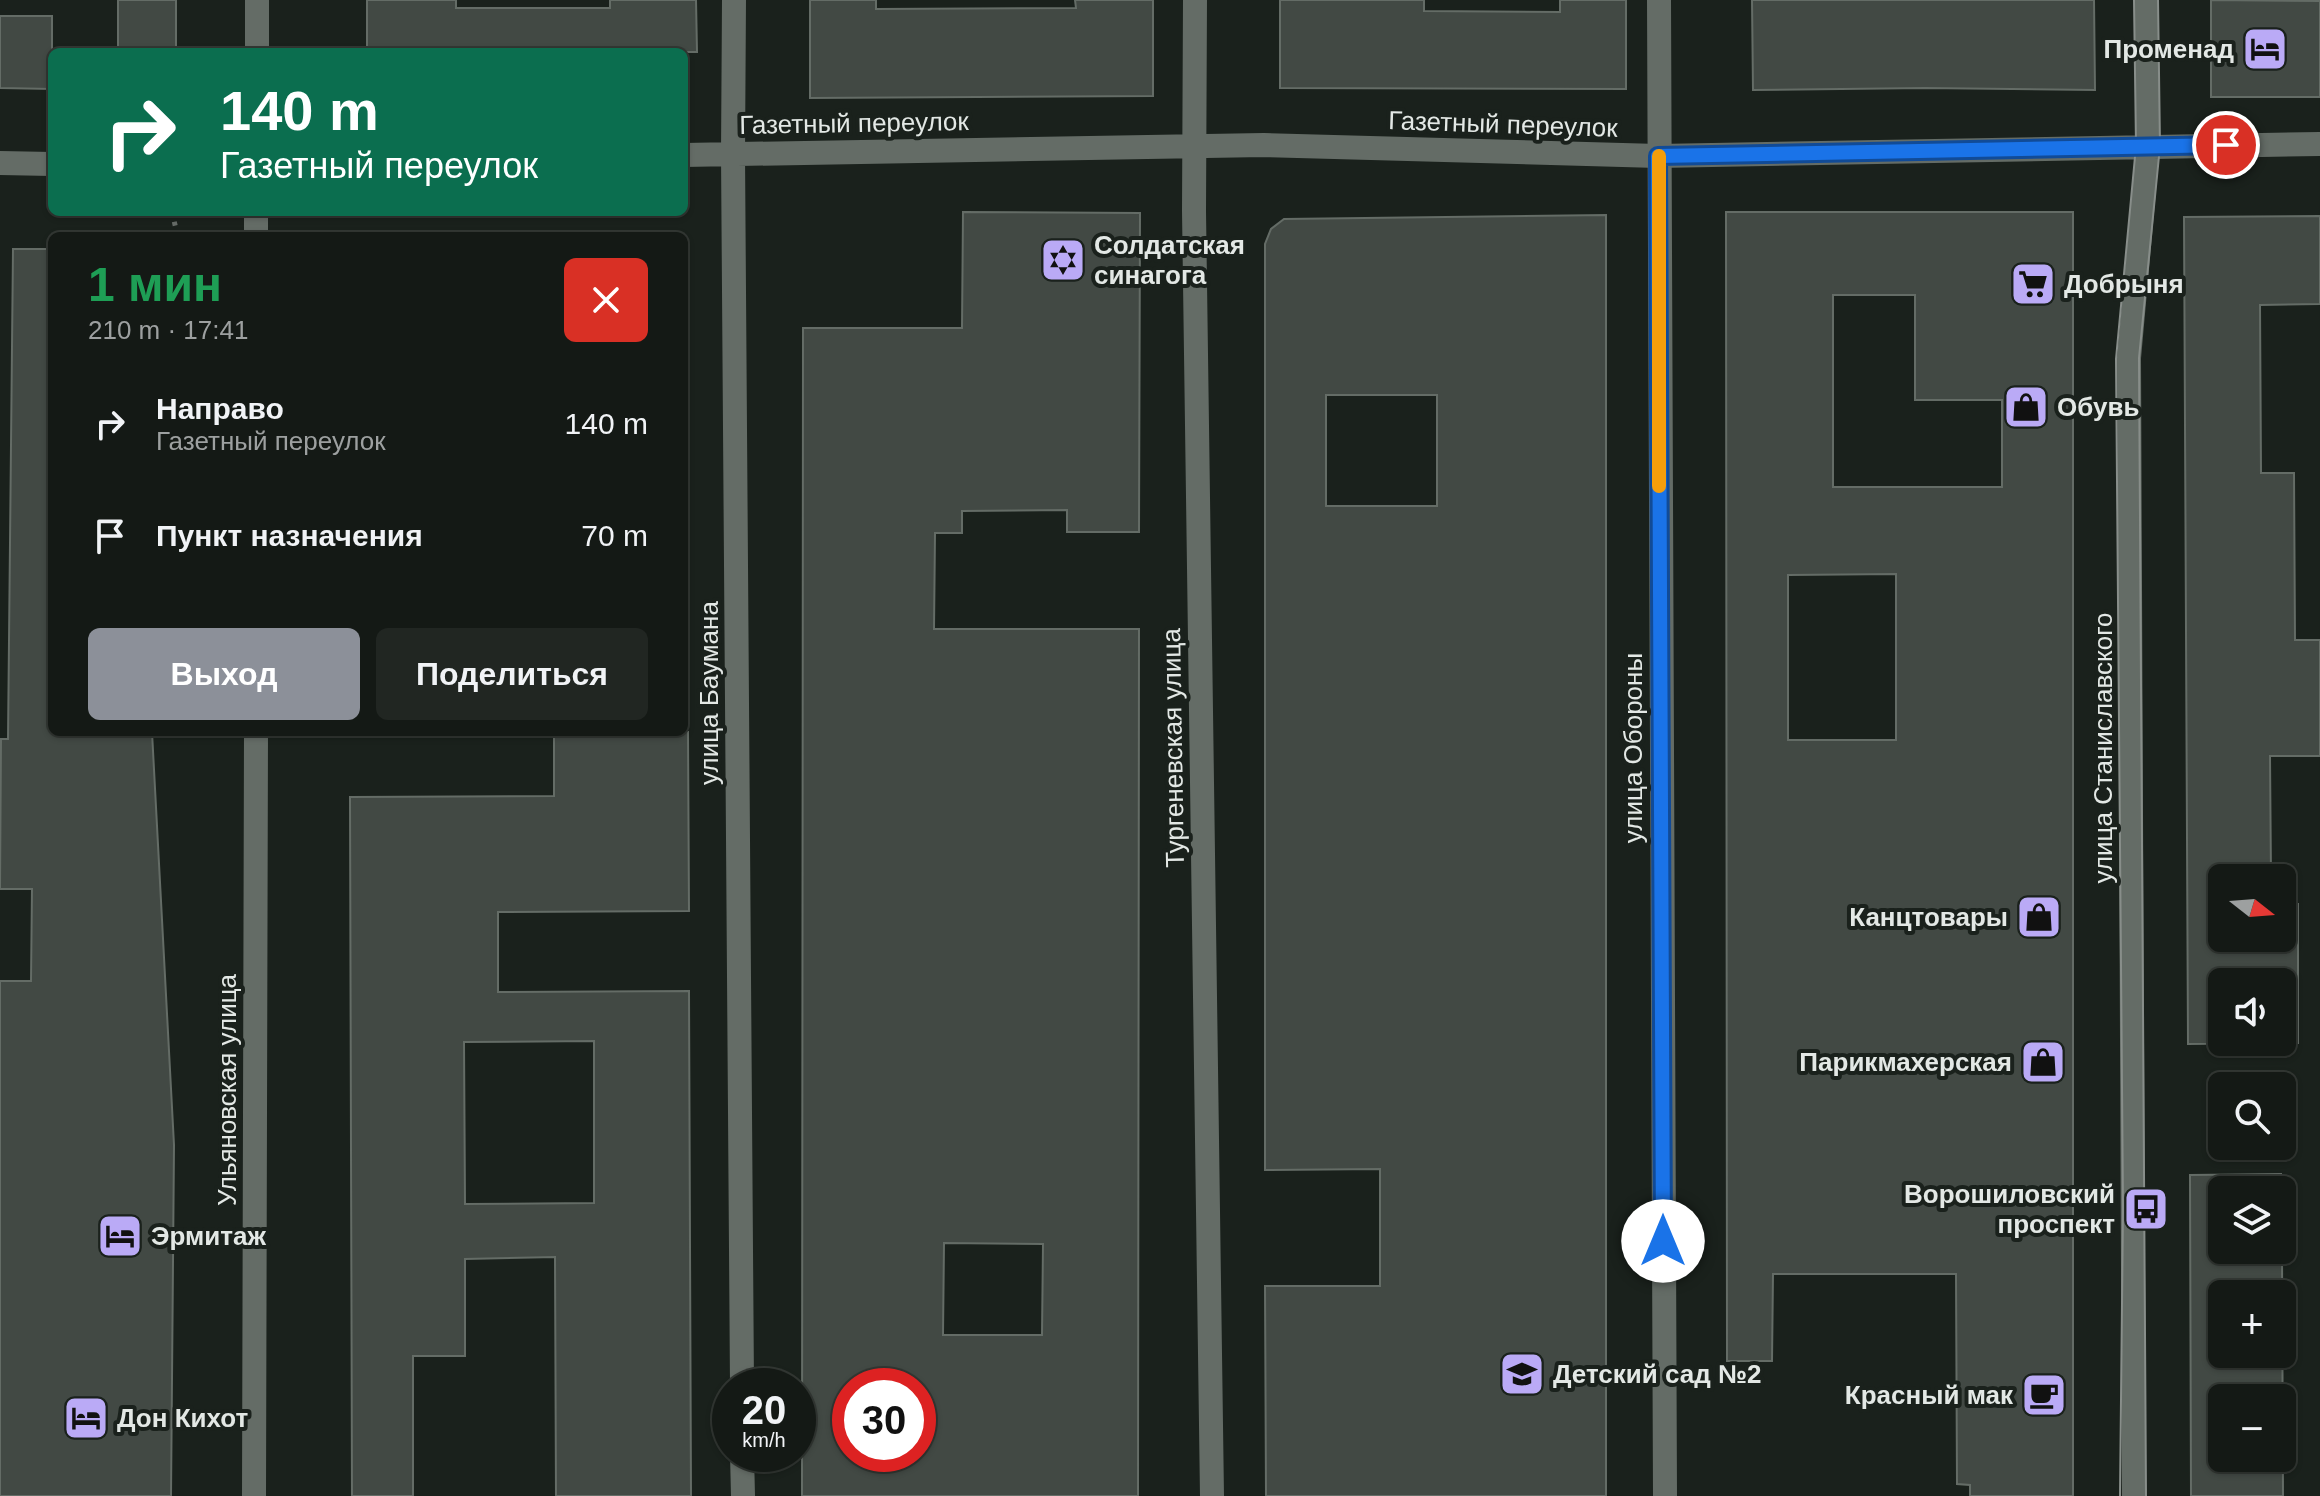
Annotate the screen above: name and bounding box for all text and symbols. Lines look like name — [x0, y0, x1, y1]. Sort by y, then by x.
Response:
hotel icon: Променад — [2241, 25, 2289, 73]
place label: Променад — [2104, 34, 2234, 64]
text: 140 m — [220, 79, 379, 142]
icon: right — [88, 80, 192, 184]
street label: Газетный переулок — [1388, 105, 1619, 143]
street label: Газетный переулок — [739, 106, 970, 140]
pin — [2192, 111, 2260, 179]
icon: arrive — [2204, 123, 2248, 167]
text: Газетный переулок — [220, 145, 538, 186]
place label: Солдатская синагога — [1094, 230, 1245, 290]
synagogue icon: Солдатская синагога — [1039, 236, 1087, 284]
text: 1 мин — [88, 258, 222, 311]
button: close — [564, 258, 648, 342]
supermarket icon: Добрыня — [2009, 260, 2057, 308]
place label: Добрыня — [2064, 269, 2184, 299]
text: 210 m · 17:41 — [88, 315, 248, 345]
shop icon: Обувь — [2002, 383, 2050, 431]
text: Направо — [156, 392, 284, 425]
place label: Обувь — [2057, 392, 2139, 422]
icon: right — [88, 402, 132, 446]
text: 140 m — [565, 407, 648, 440]
text: Газетный переулок — [156, 426, 386, 456]
icon: arrive — [88, 514, 132, 558]
text: Пункт назначения — [156, 519, 423, 552]
text: 70 m — [581, 519, 648, 552]
street label: улица Баумана — [694, 601, 724, 785]
street label: улица Станиславского — [2088, 612, 2118, 884]
street label: Тургеневская улица — [1156, 627, 1190, 868]
button: Выход — [88, 628, 360, 720]
button: Поделиться — [376, 628, 648, 720]
street label: улица Обороны — [1618, 653, 1648, 843]
north arrow — [2208, 864, 2296, 952]
map controls — [2208, 864, 2296, 1472]
shop icon: Канцтовары — [2015, 893, 2063, 941]
place label: Канцтовары — [1849, 902, 2008, 932]
button: sound — [2208, 968, 2296, 1056]
street label: Ульяновская улица — [212, 973, 242, 1206]
shop icon: Парикмахерская — [2019, 1038, 2067, 1086]
place label: Парикмахерская — [1799, 1047, 2012, 1077]
button: search — [2208, 1072, 2296, 1160]
button: layers — [2208, 1176, 2296, 1264]
place label: Ворошиловский проспект — [1904, 1179, 2115, 1239]
bus stop icon: Ворошиловский проспект — [2122, 1185, 2170, 1233]
position arrow — [1621, 1199, 1705, 1283]
hotel icon: Эрмитаж — [96, 1212, 144, 1260]
place label: Эрмитаж — [151, 1221, 266, 1251]
button: + — [2208, 1280, 2296, 1368]
school or university icon: Детский сад №2 — [1498, 1350, 1546, 1398]
place label: Детский сад №2 — [1553, 1359, 1761, 1389]
speed limit sign: 30 — [832, 1368, 936, 1472]
cafe icon: Красный мак — [2020, 1371, 2068, 1419]
place label: Красный мак — [1845, 1380, 2014, 1410]
button: − — [2208, 1384, 2296, 1472]
text: 20 — [742, 1388, 786, 1432]
hotel icon: Дон Кихот — [62, 1394, 110, 1442]
place label: Дон Кихот — [117, 1403, 249, 1433]
text: km/h — [742, 1429, 786, 1451]

